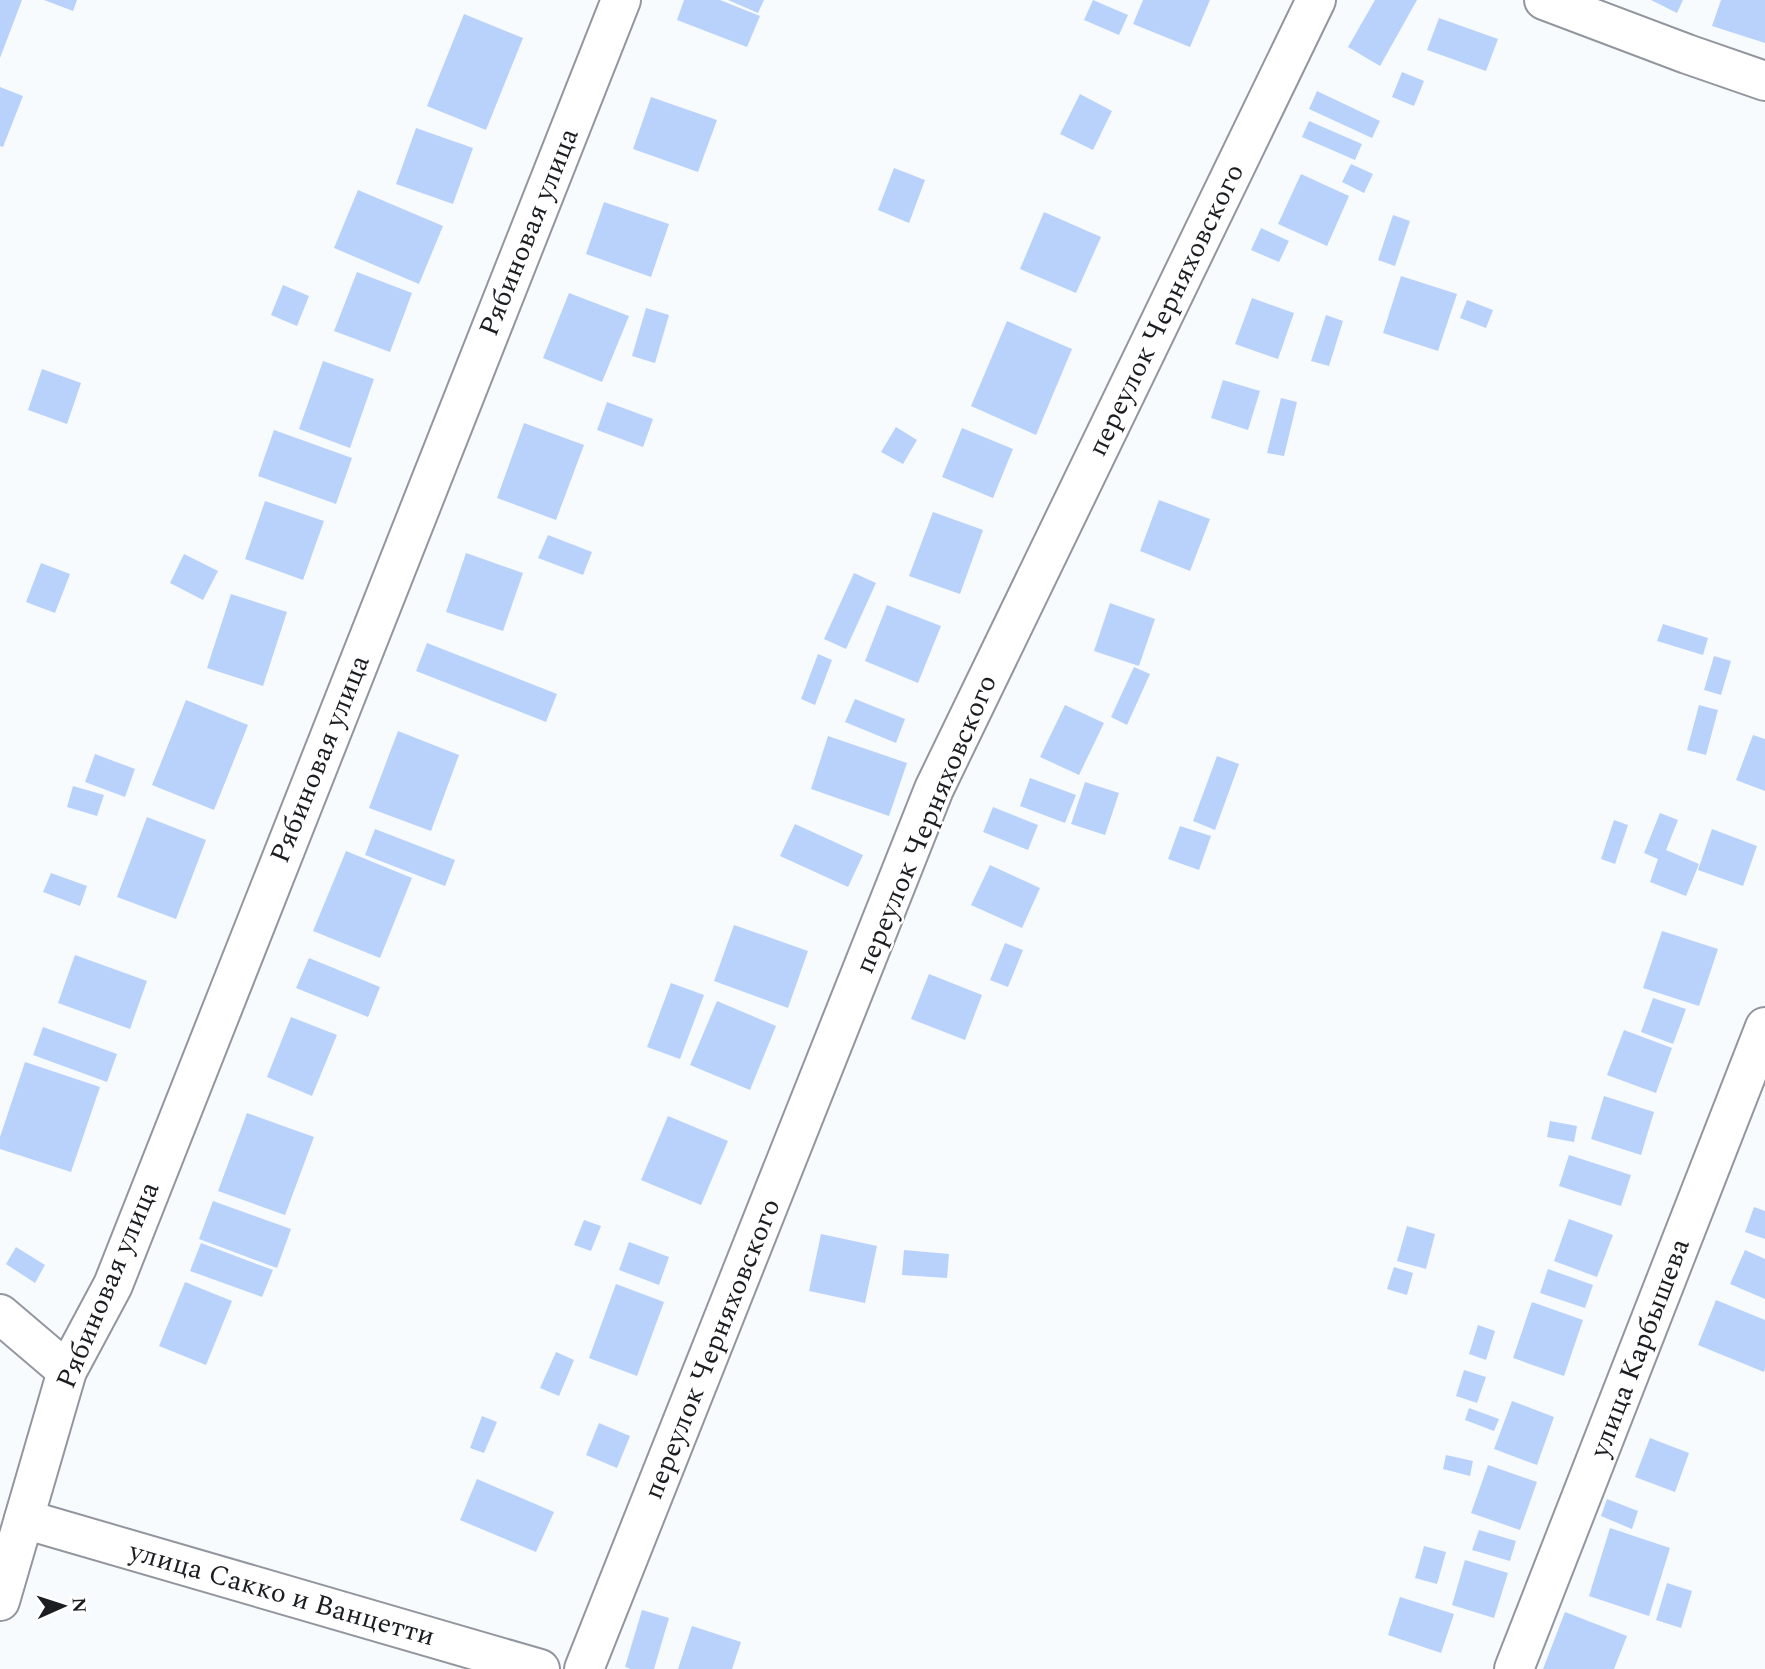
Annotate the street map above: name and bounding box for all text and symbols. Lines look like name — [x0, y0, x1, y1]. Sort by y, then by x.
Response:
street label: Рябиновая улица — [468, 121, 591, 343]
street label: переулок Черняховского — [1076, 156, 1256, 464]
street label: Рябиновая улица — [259, 648, 382, 870]
street label: переулок Черняховского — [843, 668, 1009, 980]
street label: Рябиновая улица — [45, 1174, 171, 1395]
street label: переулок Черняховского — [632, 1192, 792, 1506]
street label: улица Карбышева — [1578, 1232, 1702, 1465]
street label: улица Сакко и Ванцетти — [123, 1529, 440, 1658]
north arrow — [28, 1571, 98, 1641]
text: N — [64, 1597, 93, 1614]

